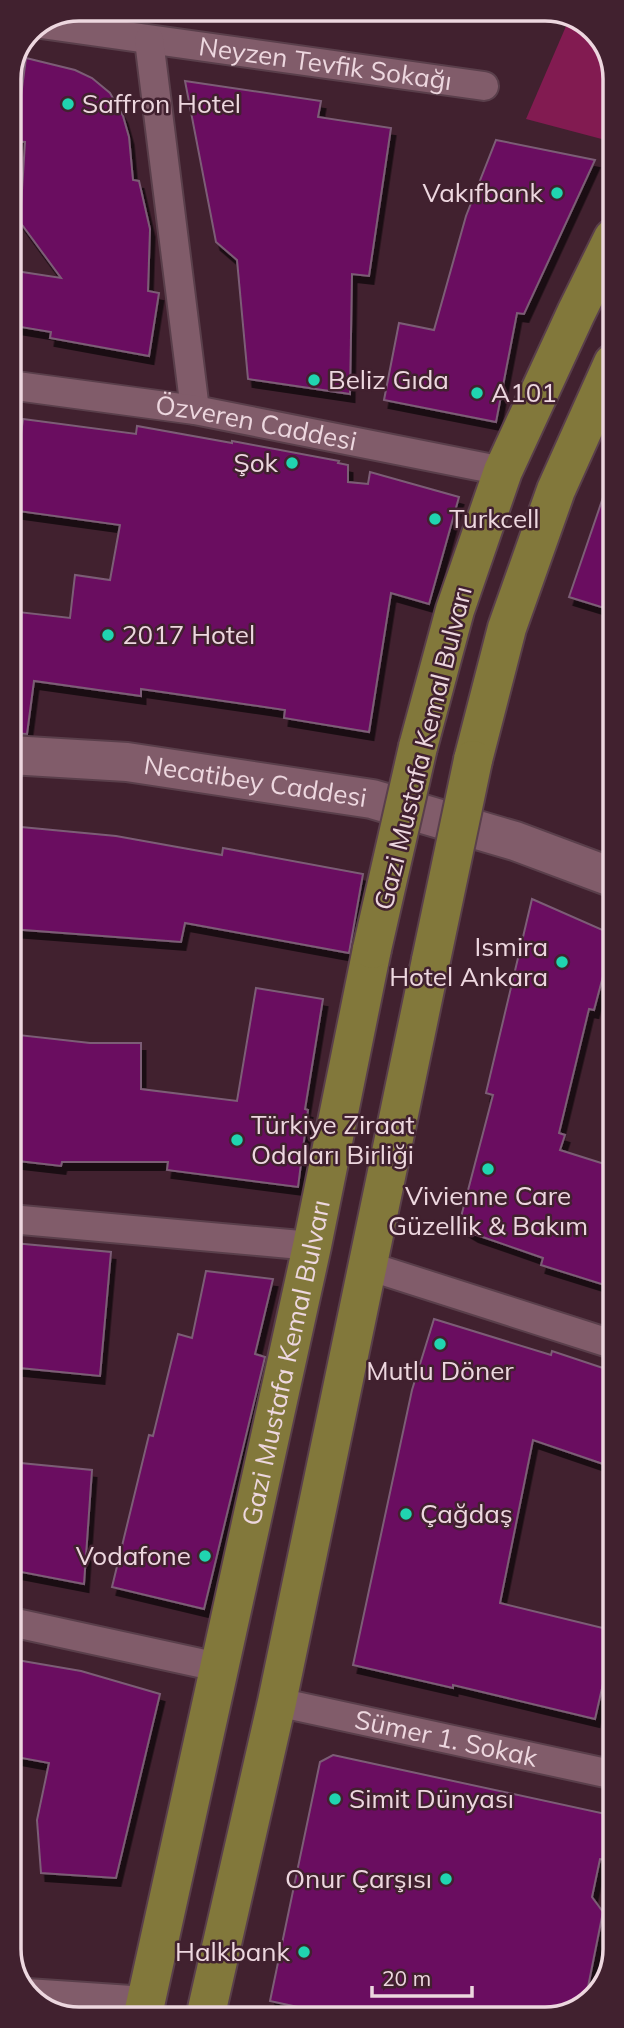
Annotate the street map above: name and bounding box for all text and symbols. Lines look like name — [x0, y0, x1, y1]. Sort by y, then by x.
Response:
street label: Neyzen Tevfik Sokağı — [197, 29, 454, 97]
place label: Saffron Hotel — [82, 87, 241, 120]
marker: Saffron Hotel — [60, 96, 76, 112]
place label: Vakıfbank — [423, 176, 544, 209]
marker: Vakıfbank — [549, 185, 565, 201]
place label: Beliz Gıda — [328, 363, 449, 396]
marker: Beliz Gıda — [306, 372, 322, 388]
place label: A101 — [491, 376, 557, 409]
marker: A101 — [469, 385, 485, 401]
street label: Özveren Caddesi — [153, 388, 360, 458]
place label: Şok — [234, 446, 279, 479]
marker: Şok — [284, 455, 300, 471]
place label: Turkcell — [449, 502, 539, 535]
marker: Turkcell — [427, 511, 443, 527]
street label: Gazi Mustafa Kemal Bulvarı — [366, 583, 479, 913]
place label: 2017 Hotel — [122, 618, 255, 651]
marker: 2017 Hotel — [100, 627, 116, 643]
street label: Necatibey Caddesi — [142, 748, 369, 814]
place label: Ismira Hotel Ankara — [389, 930, 548, 993]
marker: Ismira Hotel Ankara — [554, 954, 570, 970]
place label: Türkiye Ziraat Odaları Birliği — [251, 1108, 415, 1171]
marker: Türkiye Ziraat Odaları Birliği — [229, 1132, 245, 1148]
marker: Vivienne Care Güzellik & Bakım — [480, 1161, 496, 1177]
place label: Vivienne Care Güzellik & Bakım — [388, 1179, 588, 1242]
street label: Gazi Mustafa Kemal Bulvarı — [234, 1197, 337, 1529]
marker: Mutlu Döner — [432, 1336, 448, 1352]
place label: Mutlu Döner — [366, 1354, 514, 1387]
place label: Çağdaş — [420, 1497, 513, 1530]
marker: Çağdaş — [398, 1506, 414, 1522]
place label: Vodafone — [76, 1539, 191, 1572]
marker: Vodafone — [197, 1548, 213, 1564]
street label: Sümer 1. Sokak — [352, 1702, 541, 1774]
place label: Simit Dünyası — [349, 1782, 514, 1815]
marker: Simit Dünyası — [327, 1791, 343, 1807]
place label: Onur Çarşısı — [285, 1862, 432, 1895]
marker: Onur Çarşısı — [438, 1871, 454, 1887]
place label: Halkbank — [175, 1935, 291, 1968]
marker: Halkbank — [296, 1944, 312, 1960]
scale bar — [372, 1954, 472, 1998]
text: 20 m — [382, 1965, 431, 1991]

